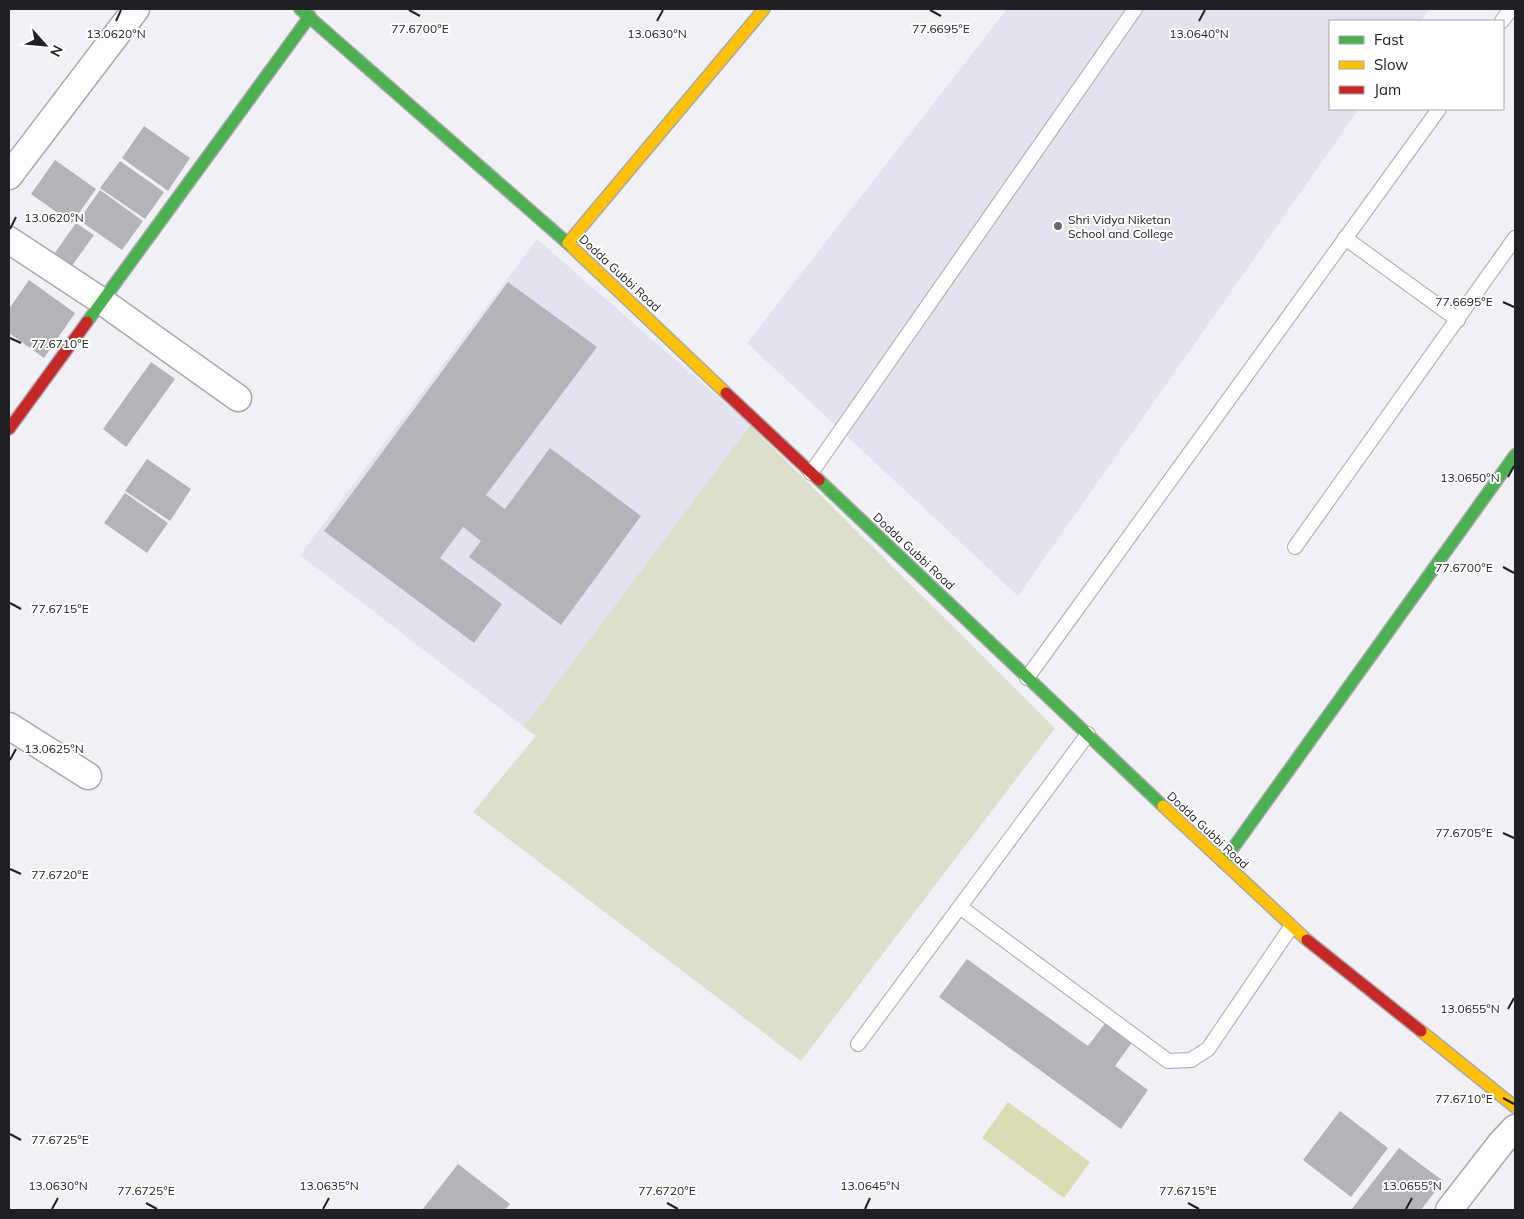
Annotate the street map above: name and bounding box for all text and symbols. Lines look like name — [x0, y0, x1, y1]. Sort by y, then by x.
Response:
north arrow — [20, 20, 70, 70]
legend — [1329, 20, 1504, 110]
text: 77.6700°E — [391, 21, 449, 36]
text: 77.6695°E — [912, 21, 970, 36]
text: 13.0620°N — [86, 26, 146, 41]
text: 13.0630°N — [627, 26, 687, 41]
text: 13.0640°N — [1169, 26, 1229, 41]
text: Fast — [1374, 30, 1404, 49]
text: N — [46, 42, 67, 60]
text: Slow — [1374, 55, 1408, 74]
text: Jam — [1374, 80, 1401, 99]
text: 13.0620°N — [24, 210, 84, 225]
place label: Shri Vidya Niketan School and College — [1068, 212, 1173, 241]
marker: Shri Vidya Niketan School and College — [1052, 220, 1064, 232]
street label: Dodda Gubbi Road — [576, 231, 664, 315]
text: 77.6695°E — [1435, 294, 1493, 309]
text: 77.6710°E — [31, 336, 89, 351]
text: 13.0650°N — [1440, 470, 1500, 485]
street label: Dodda Gubbi Road — [870, 509, 958, 593]
text: 77.6700°E — [1435, 560, 1493, 575]
text: 77.6715°E — [31, 601, 89, 616]
text: 13.0625°N — [24, 741, 84, 756]
street label: Dodda Gubbi Road — [1164, 788, 1252, 872]
text: 77.6705°E — [1435, 825, 1493, 840]
text: 77.6720°E — [31, 867, 89, 882]
text: 13.0655°N — [1440, 1001, 1500, 1016]
text: 77.6710°E — [1435, 1091, 1493, 1106]
text: 77.6725°E — [31, 1132, 89, 1147]
text: 13.0630°N — [28, 1178, 88, 1193]
text: 13.0635°N — [299, 1178, 359, 1193]
text: 13.0645°N — [840, 1178, 900, 1193]
text: 13.0655°N — [1382, 1178, 1442, 1193]
text: 77.6725°E — [117, 1183, 175, 1198]
text: 77.6720°E — [638, 1183, 696, 1198]
text: 77.6715°E — [1159, 1183, 1217, 1198]

